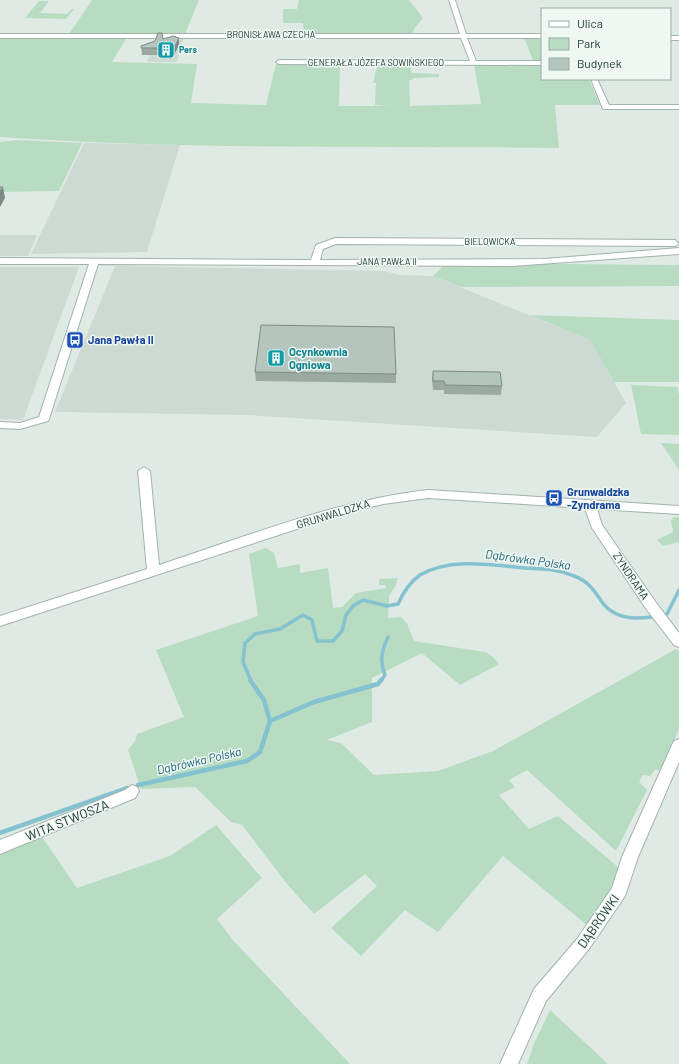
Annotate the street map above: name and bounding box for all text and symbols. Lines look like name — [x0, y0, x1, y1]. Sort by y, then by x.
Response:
legend — [541, 8, 671, 80]
text: Ulica — [577, 16, 603, 30]
street label: BRONISŁAWA CZECHA — [227, 29, 316, 40]
text: Park — [577, 36, 601, 50]
building icon: Pers — [156, 40, 176, 60]
place label: Pers — [179, 44, 197, 55]
text: Budynek — [577, 56, 622, 70]
street label: GENERAŁA JÓZEFA SOWIŃSKIEGO — [308, 57, 444, 68]
street label: BIELOWICKA — [465, 236, 516, 247]
street label: JANA PAWŁA II — [357, 256, 417, 267]
bus stop icon: Jana Pawła II — [65, 330, 85, 350]
place label: Jana Pawła II — [88, 333, 154, 346]
place label: Ocynkownia Ogniowa — [289, 345, 348, 371]
building icon: Ocynkownia Ogniowa — [266, 348, 286, 368]
place label: Grunwaldzka -Zyndrama — [567, 485, 629, 511]
bus stop icon: Grunwaldzka -Zyndrama — [544, 488, 564, 508]
street label: GRUNWALDZKA — [295, 496, 371, 531]
water label: Dąbrówka Polska — [484, 546, 572, 572]
street label: ZYNDRAMA — [611, 549, 652, 602]
water label: Dąbrówka Polska — [155, 744, 242, 777]
street label: WITA STWOSZA — [23, 796, 111, 844]
street label: DĄBRÓWKI — [574, 891, 622, 951]

